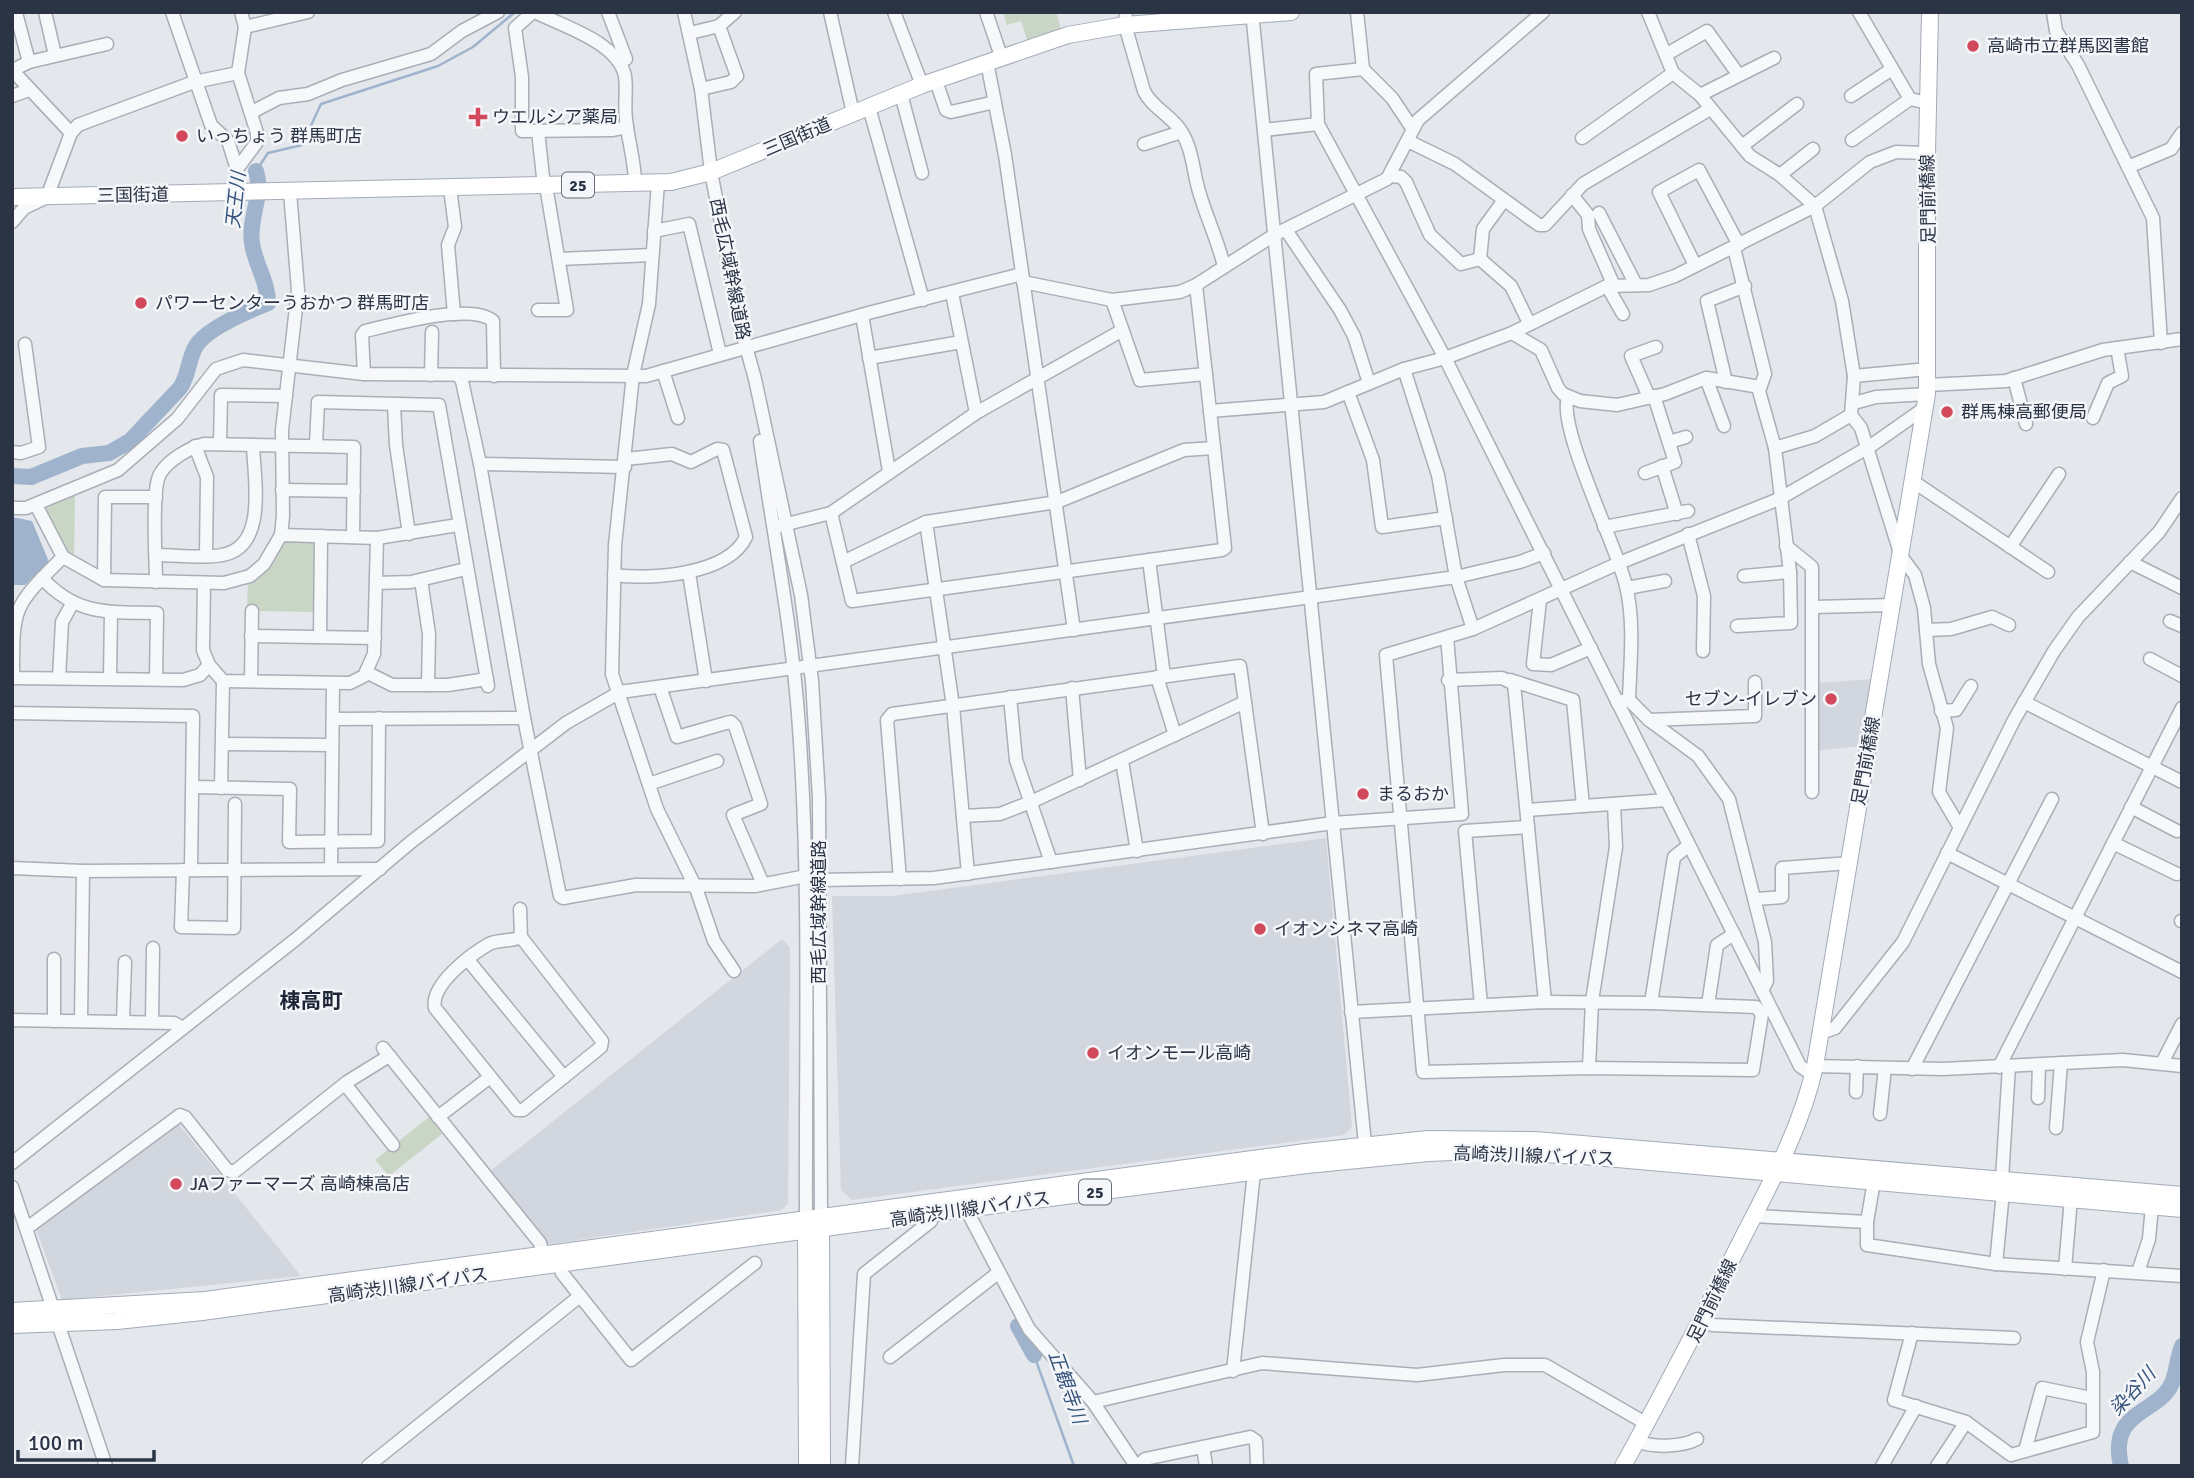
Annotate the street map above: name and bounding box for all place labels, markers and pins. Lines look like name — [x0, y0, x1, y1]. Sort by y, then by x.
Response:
place label: 高崎市立群馬図書館 — [1987, 35, 2149, 57]
marker: 高崎市立群馬図書館 — [1965, 38, 1981, 54]
place label: ウエルシア薬局 — [492, 106, 618, 128]
marker: ウエルシア薬局 — [470, 109, 486, 125]
place label: いっちょう 群馬町店 — [196, 125, 362, 147]
marker: いっちょう 群馬町店 — [174, 128, 190, 144]
place label: パワーセンターうおかつ 群馬町店 — [155, 292, 429, 314]
marker: パワーセンターうおかつ 群馬町店 — [133, 295, 149, 311]
place label: 群馬棟高郵便局 — [1961, 401, 2087, 423]
marker: 群馬棟高郵便局 — [1939, 404, 1955, 420]
place label: セブン-イレブン — [1685, 688, 1817, 710]
marker: セブン-イレブン — [1823, 691, 1839, 707]
place label: まるおか — [1377, 783, 1449, 805]
marker: まるおか — [1355, 786, 1371, 802]
place label: イオンシネマ高崎 — [1274, 918, 1418, 940]
marker: イオンシネマ高崎 — [1252, 921, 1268, 937]
place label: イオンモール高崎 — [1107, 1042, 1251, 1064]
marker: イオンモール高崎 — [1085, 1045, 1101, 1061]
place label: JAファーマーズ 高崎棟高店 — [190, 1173, 410, 1195]
marker: JAファーマーズ 高崎棟高店 — [168, 1176, 184, 1192]

